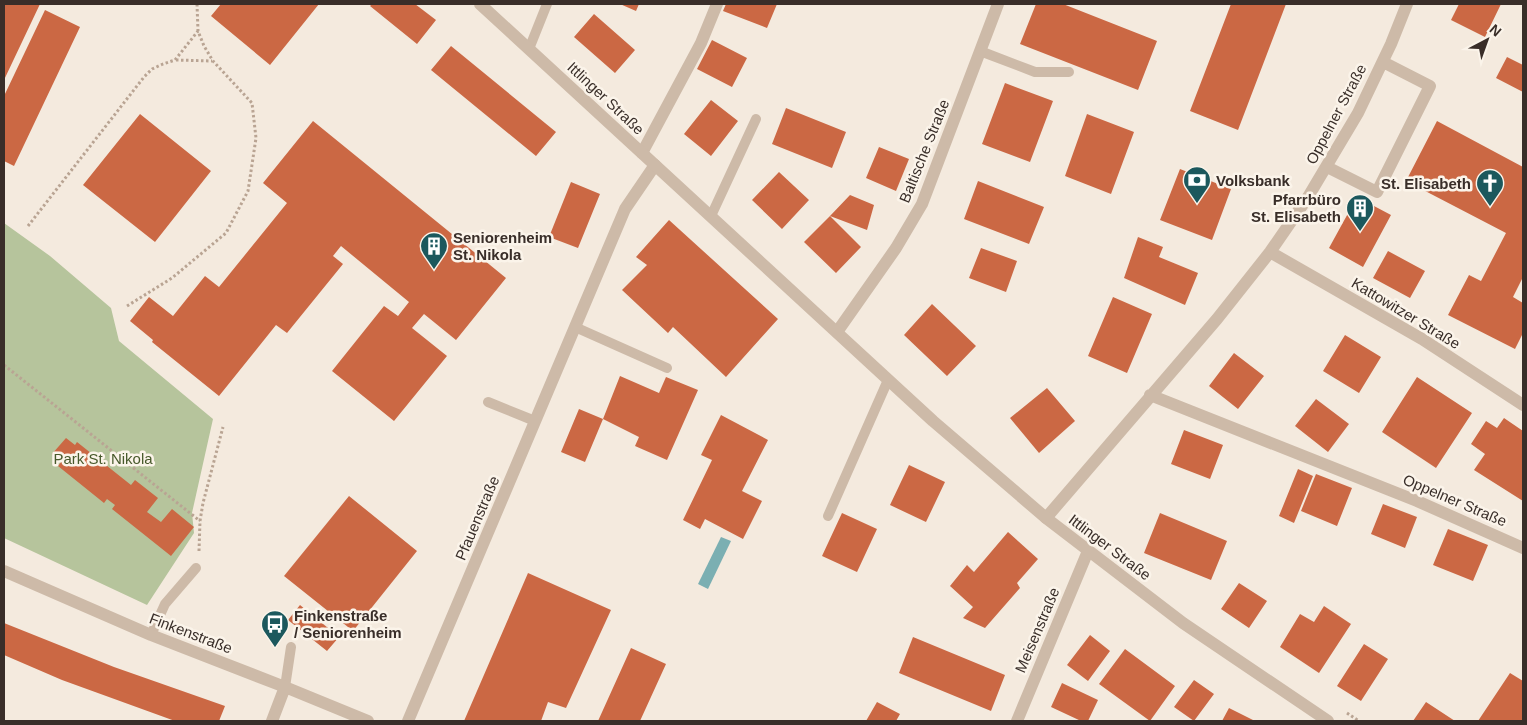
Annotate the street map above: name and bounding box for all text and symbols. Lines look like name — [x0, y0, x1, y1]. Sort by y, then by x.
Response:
north arrow — [1462, 15, 1512, 65]
text: N — [1486, 21, 1505, 40]
street label: Ittlinger Straße — [564, 58, 648, 138]
street label: Oppelner Straße — [1302, 61, 1370, 167]
street label: Baltische Straße — [896, 97, 952, 205]
bank icon: Volksbank — [1182, 165, 1212, 204]
church icon: St. Elisabeth — [1475, 168, 1505, 207]
place label: Volksbank — [1216, 172, 1291, 189]
place label: St. Elisabeth — [1381, 175, 1471, 192]
place label: Pfarrbüro St. Elisabeth — [1251, 191, 1341, 225]
building icon: Pfarrbüro St. Elisabeth — [1345, 193, 1375, 232]
place label: Seniorenheim St. Nikola — [453, 229, 552, 263]
building icon: Seniorenheim St. Nikola — [419, 231, 449, 270]
street label: Kattowitzer Straße — [1349, 274, 1463, 352]
park label: Park St. Nikola — [53, 450, 153, 467]
street label: Oppelner Straße — [1401, 471, 1509, 529]
street label: Pfauenstraße — [452, 473, 502, 563]
street label: Ittlinger Straße — [1066, 511, 1154, 583]
street label: Meisenstraße — [1011, 585, 1063, 675]
place label: Finkenstraße / Seniorenheim — [294, 607, 402, 641]
street label: Finkenstraße — [147, 609, 235, 657]
bus stop icon: Finkenstraße / Seniorenheim — [260, 609, 290, 648]

